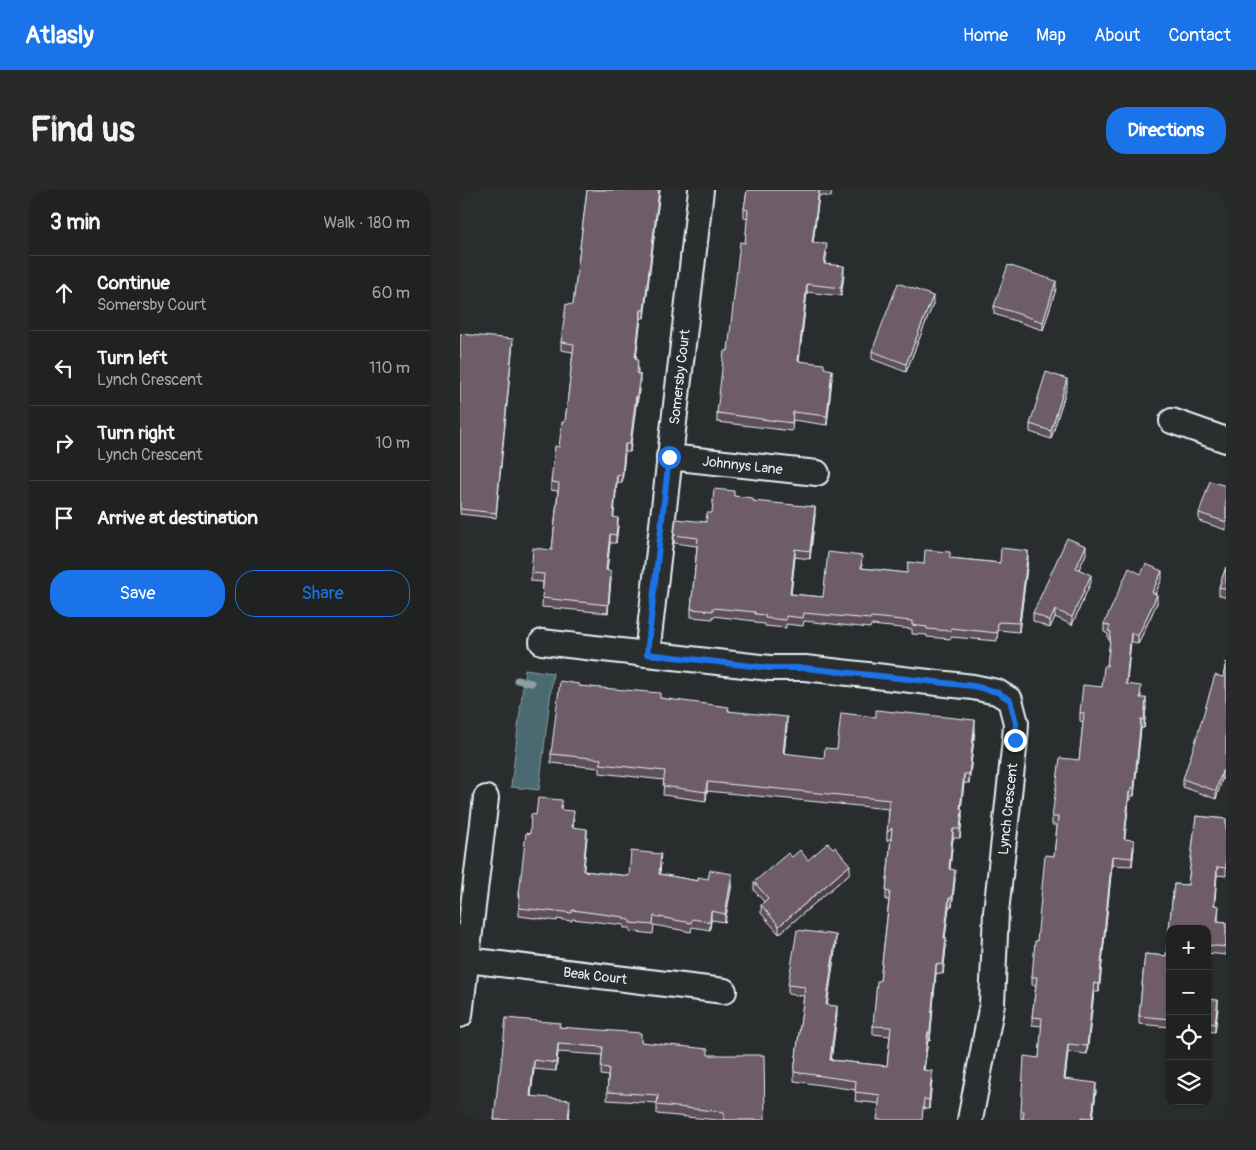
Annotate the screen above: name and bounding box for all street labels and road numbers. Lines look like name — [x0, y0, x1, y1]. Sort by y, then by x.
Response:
street label: Somersby Court — [665, 328, 693, 425]
street label: Johnnys Lane — [702, 452, 784, 478]
street label: Lynch Crescent — [995, 762, 1021, 856]
street label: Beak Court — [562, 963, 628, 988]

